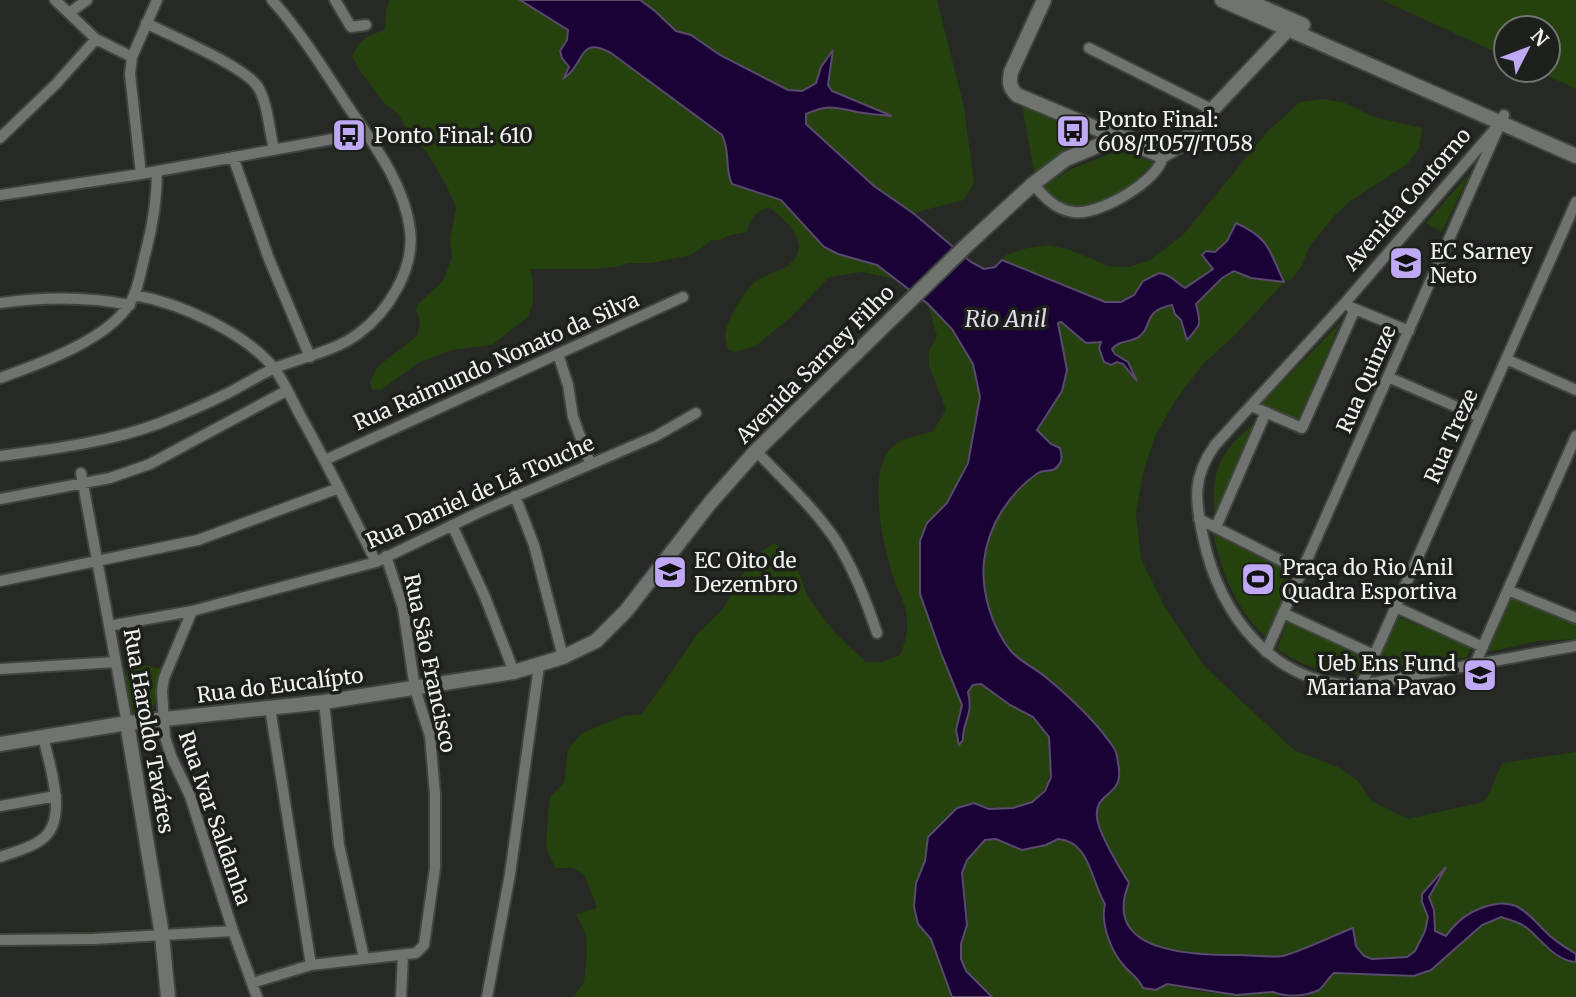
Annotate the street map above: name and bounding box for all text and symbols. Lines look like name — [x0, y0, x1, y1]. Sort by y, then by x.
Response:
north arrow — [1492, 14, 1562, 84]
text: N — [1526, 24, 1554, 51]
place label: Ponto Final: 608/T057/T058 — [1098, 106, 1253, 157]
bus stop icon: Ponto Final: 608/T057/T058 — [1054, 112, 1092, 150]
bus stop icon: Ponto Final: 610 — [330, 116, 368, 154]
place label: Ponto Final: 610 — [374, 122, 533, 149]
street label: Avenida Contorno — [1337, 122, 1476, 277]
place label: EC Sarney Neto — [1430, 238, 1534, 289]
school or university icon: EC Sarney Neto — [1387, 244, 1425, 282]
street label: Avenida Sarney Filho — [729, 279, 900, 450]
street label: Rua Raimundo Nonato da Silva — [349, 286, 643, 436]
water label: Rio Anil — [965, 304, 1047, 333]
street label: Rua Quinze — [1330, 321, 1402, 437]
street label: Rua Treze — [1418, 385, 1484, 487]
street label: Rua Daniel de Lã Touche — [362, 429, 598, 555]
place label: EC Oito de Dezembro — [694, 547, 798, 598]
school or university icon: EC Oito de Dezembro — [651, 553, 689, 591]
place label: Praça do Rio Anil Quadra Esportiva — [1282, 554, 1457, 605]
sports icon: Praça do Rio Anil Quadra Esportiva — [1239, 560, 1277, 598]
street label: Rua São Francisco — [398, 571, 462, 755]
street label: Rua Haroldo Taváres — [118, 626, 180, 836]
place label: Ueb Ens Fund Mariana Pavao — [1307, 650, 1456, 701]
school or university icon: Ueb Ens Fund Mariana Pavao — [1461, 656, 1499, 694]
street label: Rua do Eucalípto — [195, 661, 365, 709]
street label: Rua Ivar Saldanha — [173, 727, 257, 909]

